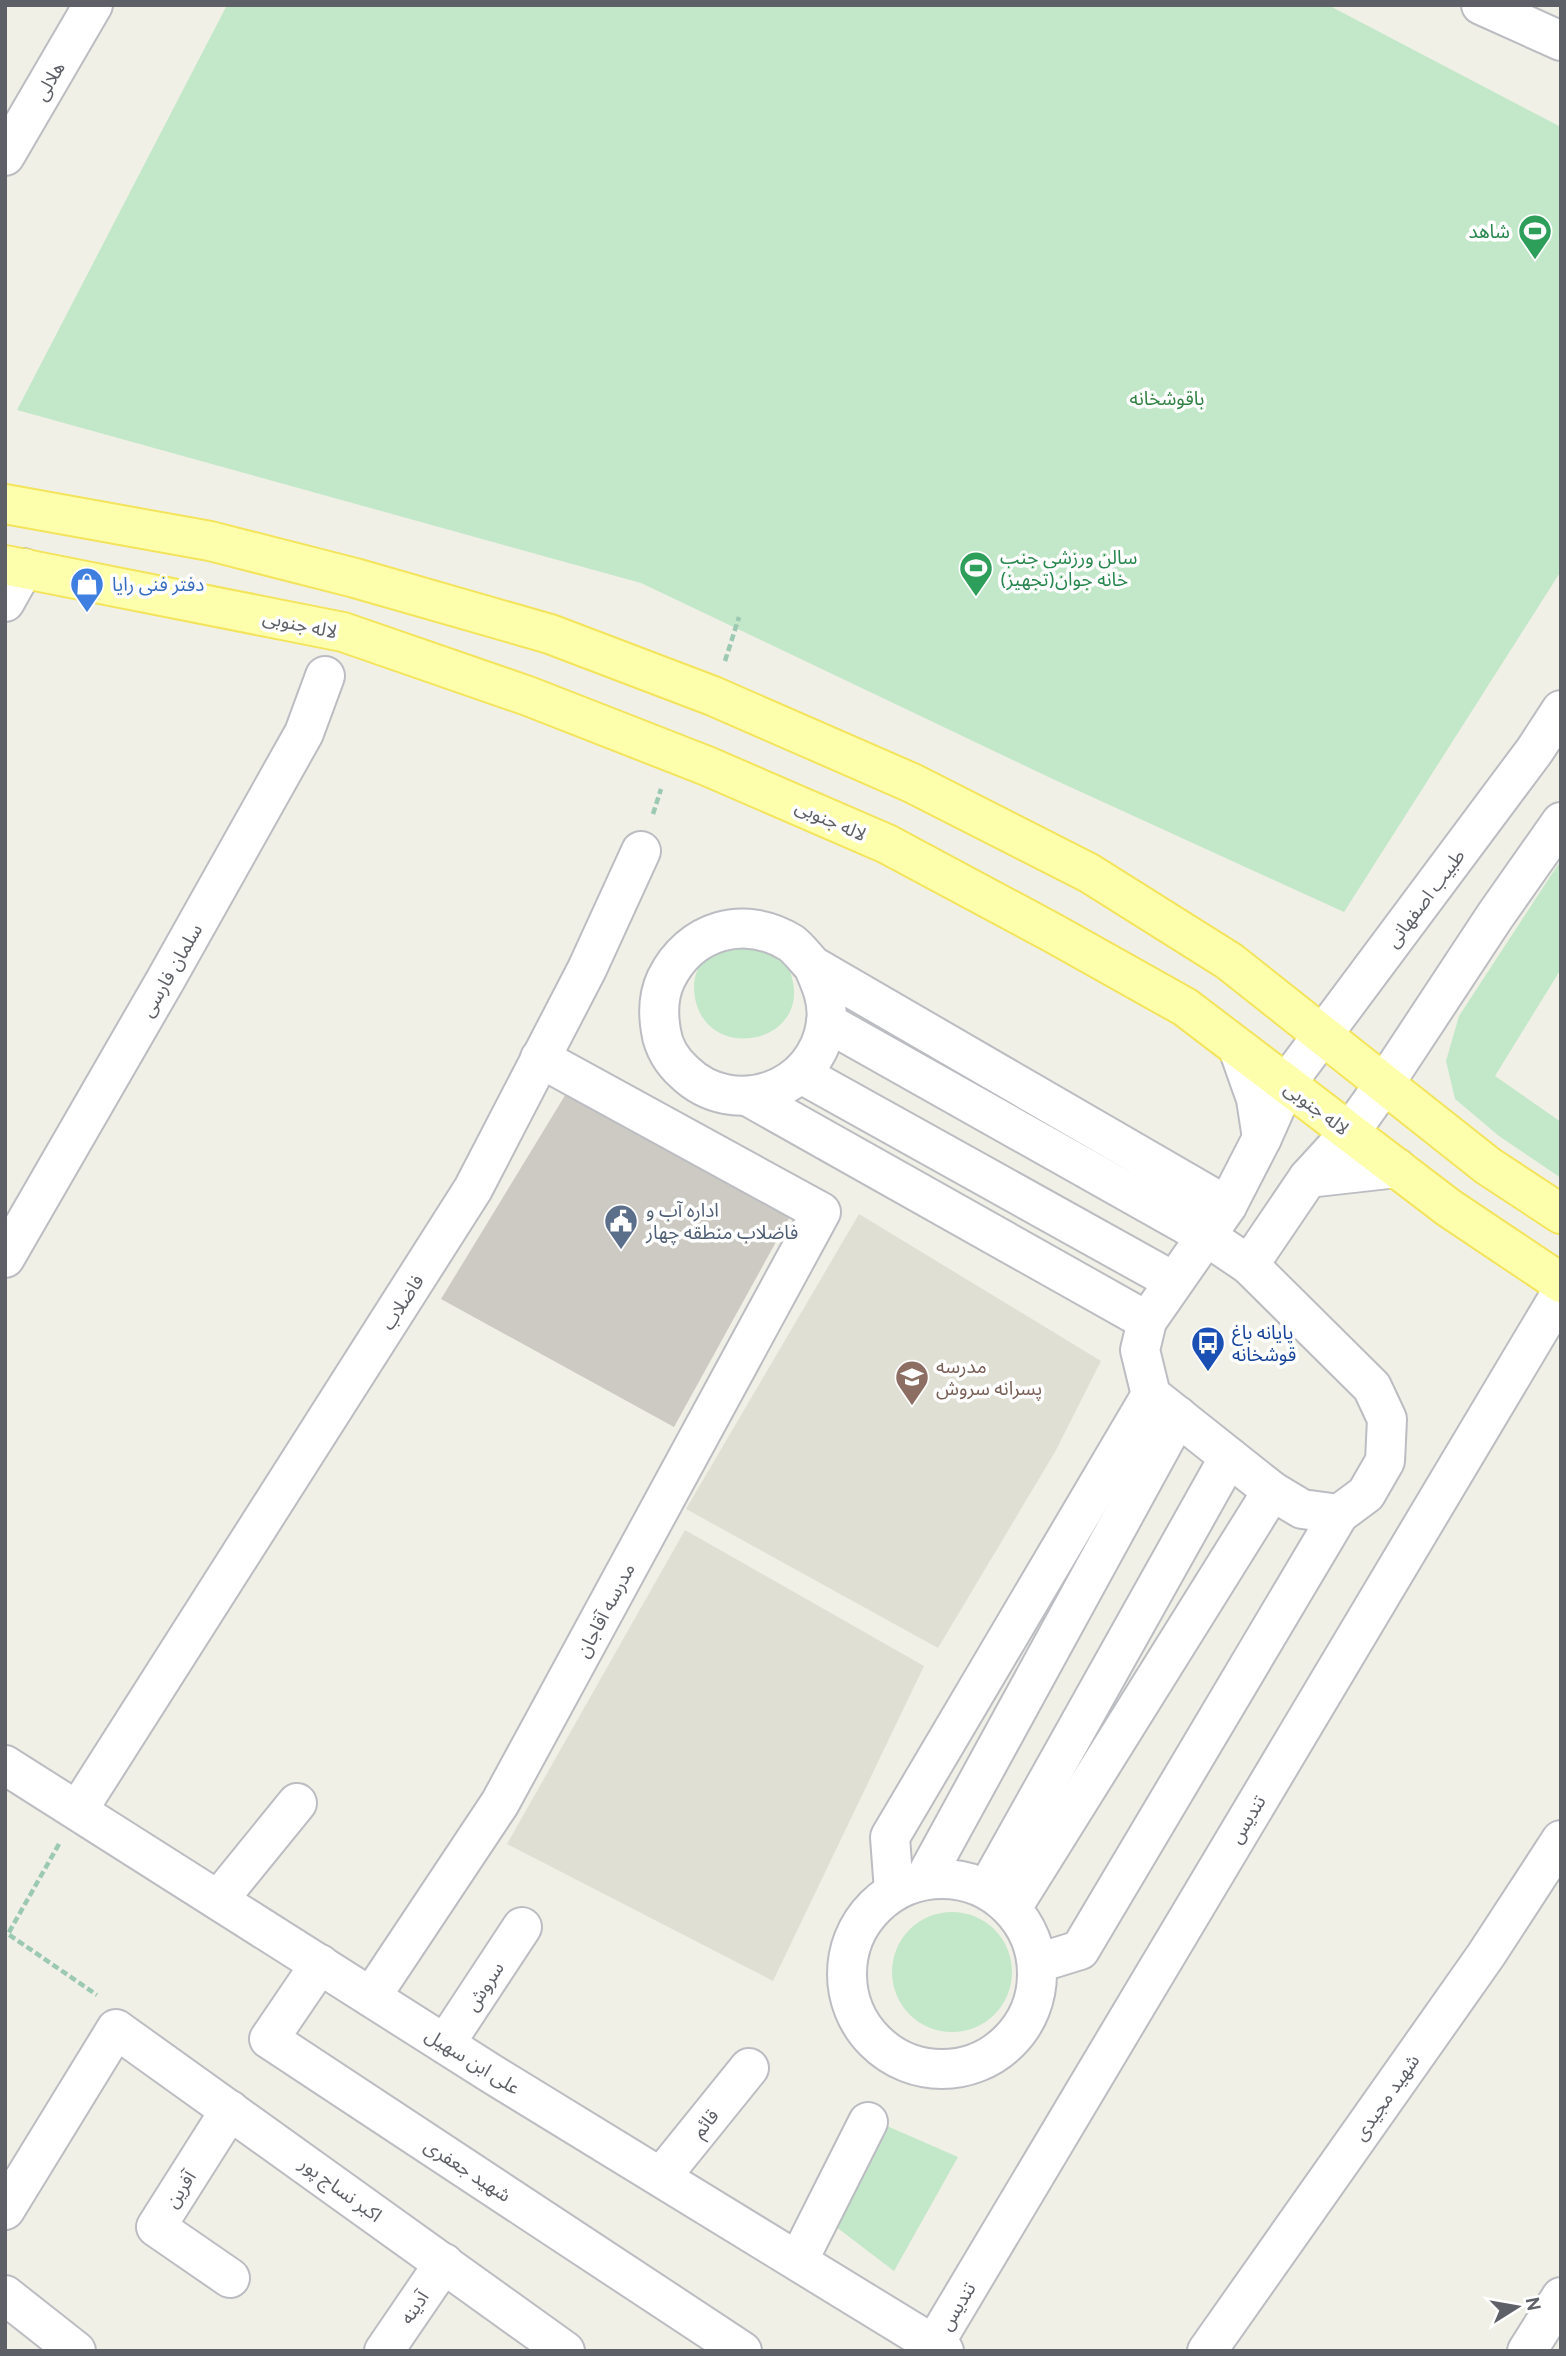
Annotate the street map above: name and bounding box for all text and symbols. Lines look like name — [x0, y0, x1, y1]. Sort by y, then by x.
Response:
street label: هلالی — [30, 58, 71, 106]
sports icon: شاهد — [1516, 212, 1554, 261]
place label: شاهد — [1469, 221, 1510, 245]
park label: باقوشخانه — [1130, 388, 1204, 412]
place label: سالن ورزشی جنب خانه جوان(تجهیز) — [1000, 547, 1137, 593]
sports icon: سالن ورزشی جنب خانه جوان(تجهیز) — [957, 549, 995, 598]
shop icon: دفتر فنی رایا — [68, 565, 106, 614]
place label: دفتر فنی رایا — [112, 574, 204, 598]
street label: لاله جنوبی — [260, 606, 339, 646]
street label: لاله جنوبی — [791, 796, 870, 848]
street label: طبیب اصفهانی — [1382, 845, 1471, 953]
street label: سلمان فارسی — [136, 920, 209, 1022]
street label: لاله جنوبی — [1278, 1077, 1353, 1142]
place label: اداره آب و فاضلاب منطقه چهار — [645, 1200, 798, 1246]
public building icon: اداره آب و فاضلاب منطقه چهار — [602, 1202, 640, 1251]
street label: فاضلاب — [377, 1271, 430, 1335]
place label: پایانه باغ قوشخانه — [1232, 1322, 1296, 1368]
bus stop icon: پایانه باغ قوشخانه — [1189, 1324, 1227, 1373]
place label: مدرسه پسرانه سروش — [936, 1356, 1042, 1402]
school or university icon: مدرسه پسرانه سروش — [893, 1358, 931, 1407]
street label: مدرسه آقاجان — [572, 1560, 642, 1662]
street label: تندیس — [1225, 1792, 1272, 1849]
street label: سروش — [461, 1958, 510, 2016]
street label: علی ابن سهیل — [420, 2024, 524, 2101]
street label: شهید مجیدی — [1349, 2050, 1426, 2146]
street label: قائم — [688, 2105, 726, 2144]
street label: شهید جعفری — [419, 2135, 515, 2209]
street label: اکبر نساج پور — [293, 2152, 386, 2229]
street label: آفرین — [161, 2166, 203, 2213]
north arrow — [1482, 2272, 1552, 2342]
street label: تندیس — [935, 2279, 982, 2336]
street label: آدینه — [396, 2286, 436, 2329]
text: N — [1519, 2295, 1545, 2313]

